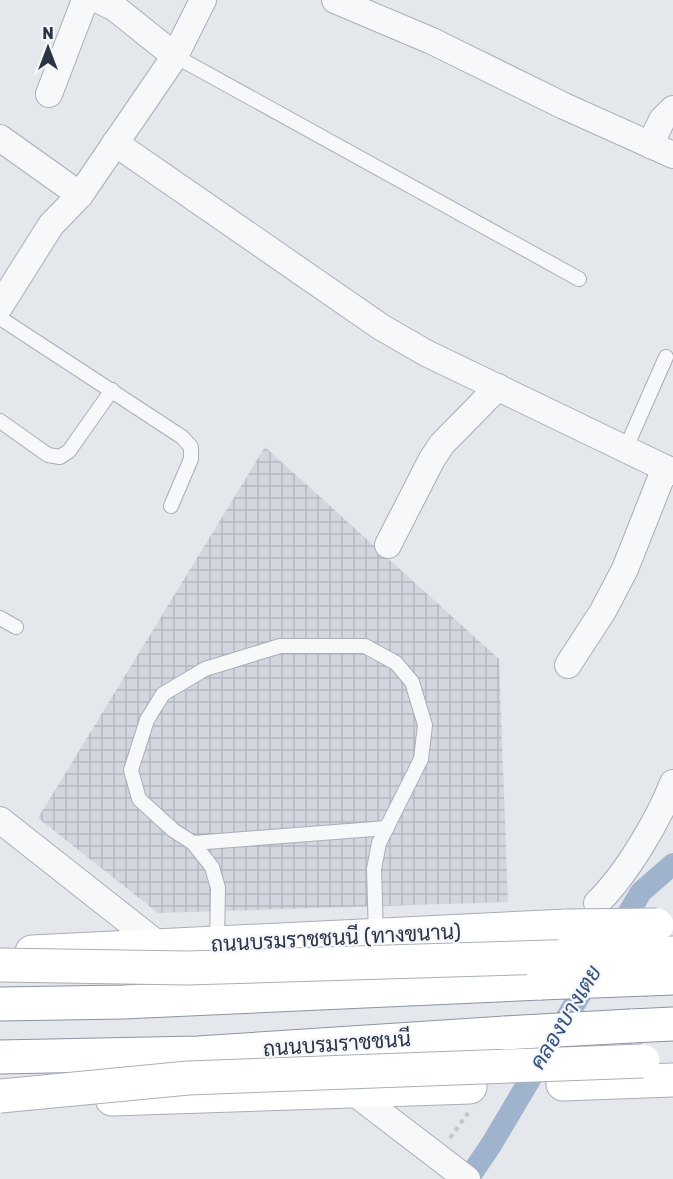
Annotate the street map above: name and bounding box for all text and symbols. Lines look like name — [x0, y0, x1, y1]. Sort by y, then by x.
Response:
north arrow — [18, 18, 78, 78]
text: N — [42, 24, 54, 43]
street label: ถนนบรมราชชนนี (ทางขนาน) — [210, 918, 462, 957]
water label: คลองบางเตย — [524, 960, 607, 1074]
street label: ถนนบรมราชชนนี — [262, 1026, 412, 1061]

